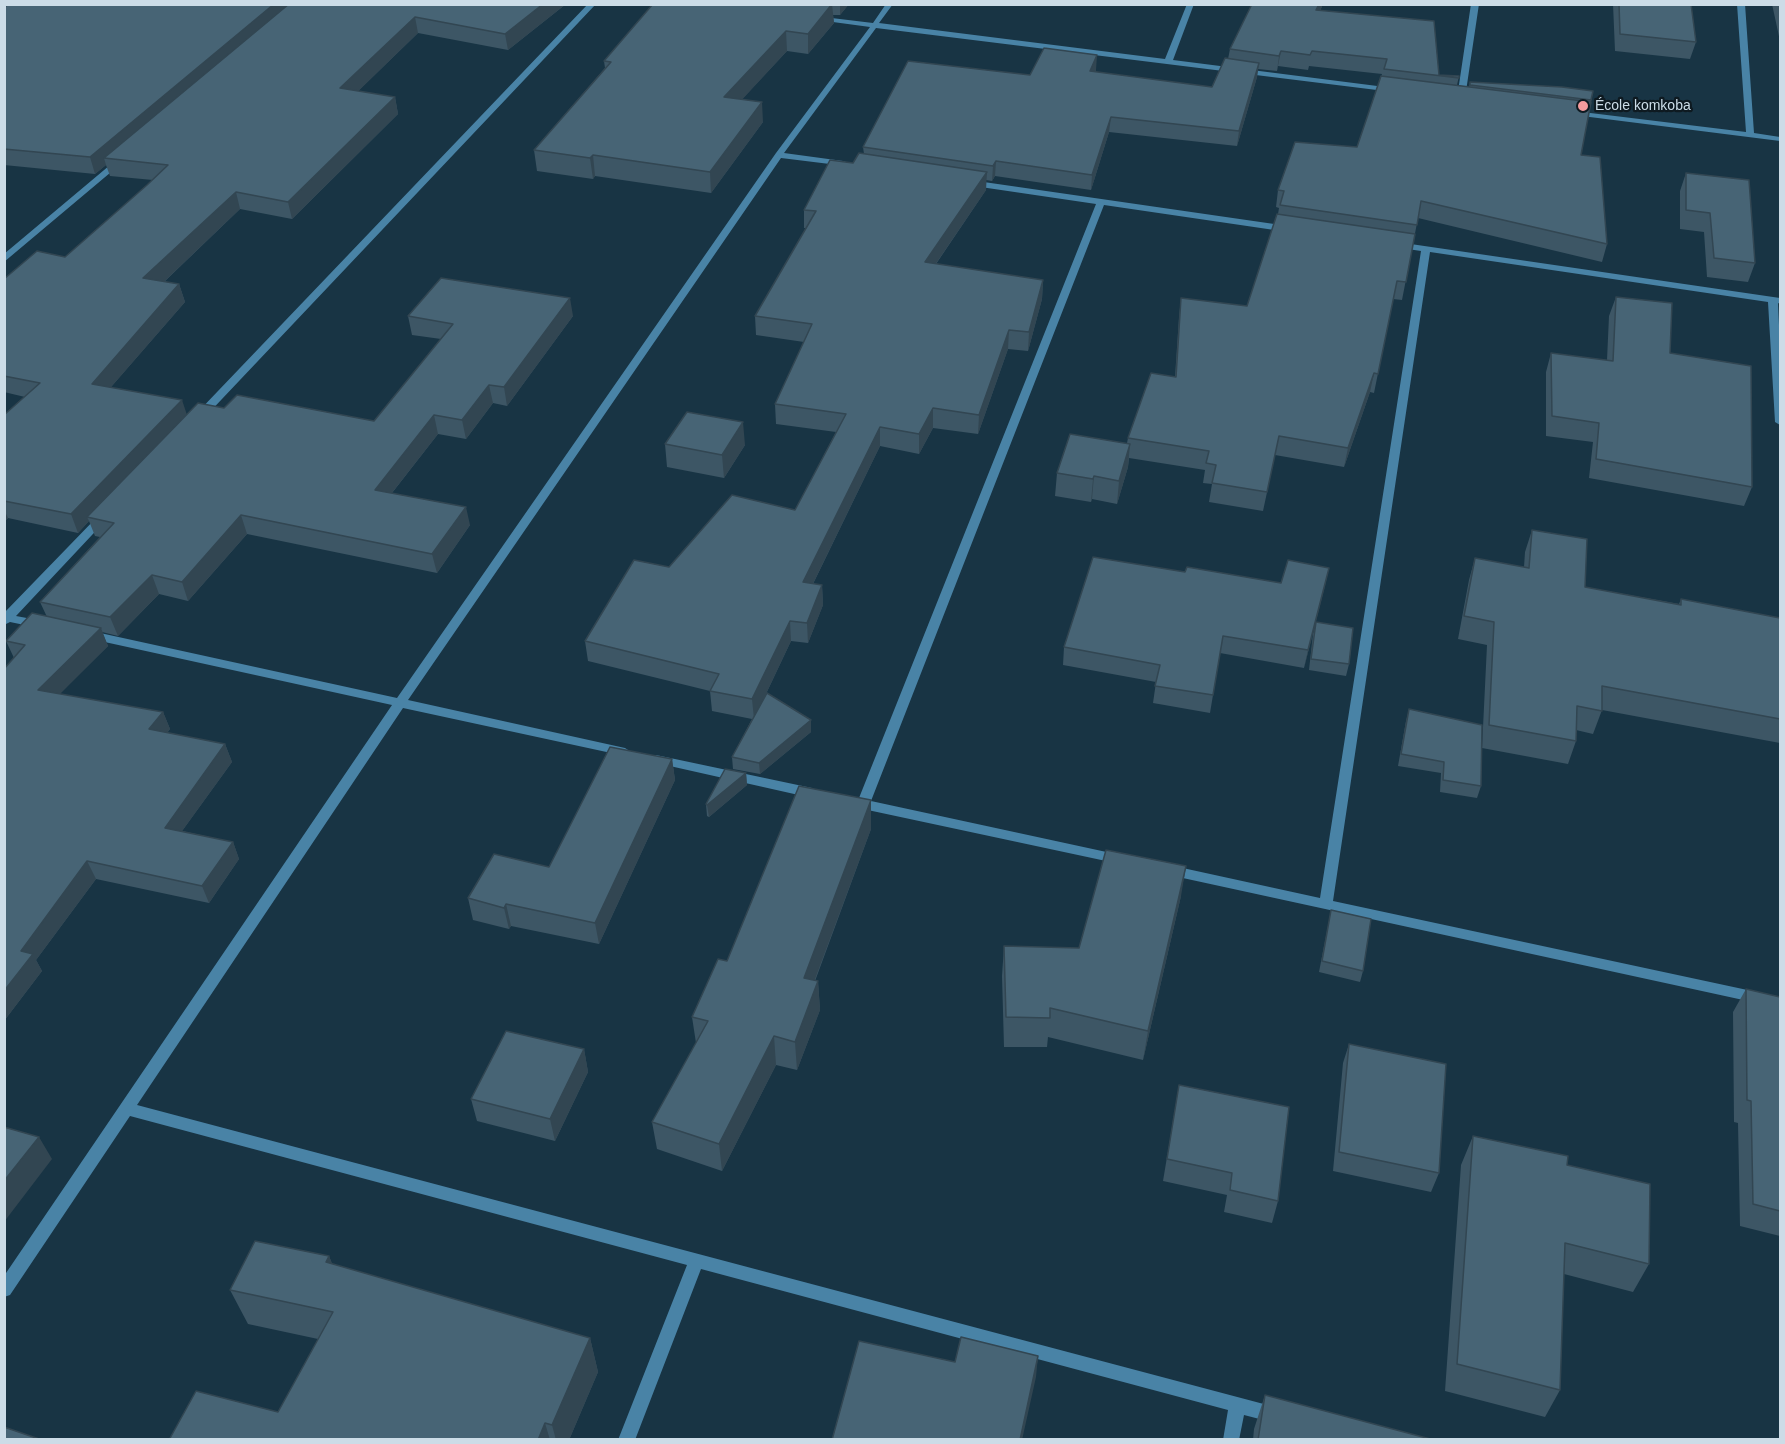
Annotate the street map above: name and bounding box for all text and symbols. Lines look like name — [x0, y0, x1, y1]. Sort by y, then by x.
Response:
place label: École komkoba — [1595, 98, 1691, 114]
marker: École komkoba — [1576, 99, 1590, 113]

